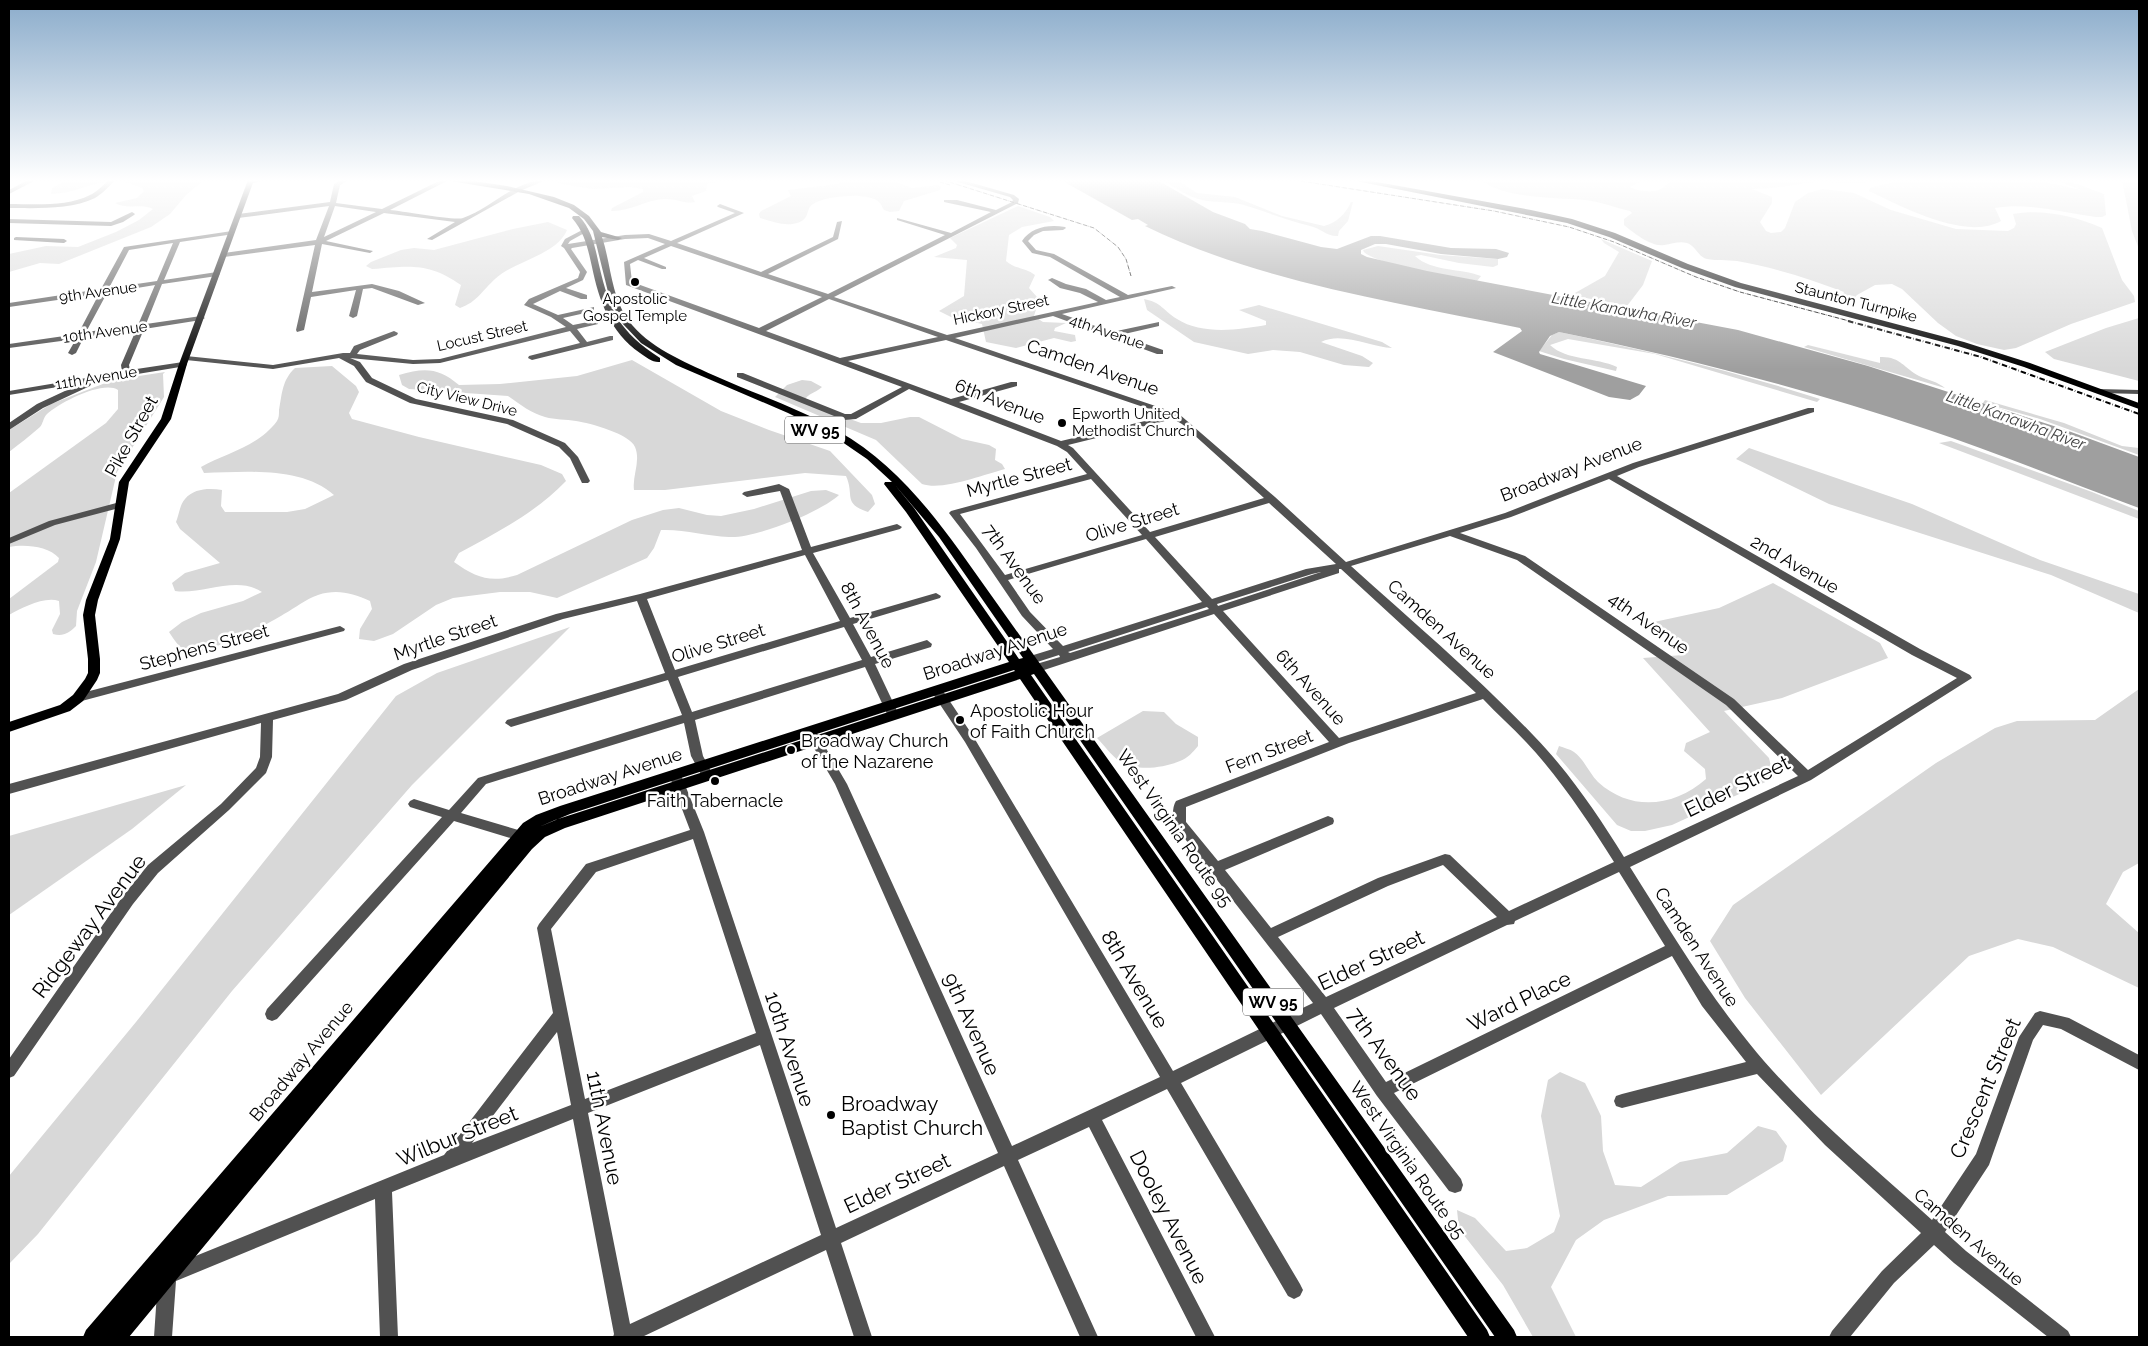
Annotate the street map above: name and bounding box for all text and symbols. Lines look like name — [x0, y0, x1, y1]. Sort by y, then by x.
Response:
marker: Apostolic Gospel Temple — [629, 276, 641, 288]
street label: 9th Avenue — [58, 278, 138, 306]
street label: Staunton Turnpike — [1793, 278, 1919, 326]
water label: Little Kanawha River — [1550, 288, 1698, 332]
place label: Apostolic Gospel Temple — [583, 290, 687, 325]
street label: Hickory Street — [951, 291, 1051, 329]
street label: 4th Avenue — [1067, 311, 1147, 353]
street label: 10th Avenue — [61, 317, 149, 347]
street label: Locust Street — [435, 317, 529, 355]
street label: Camden Avenue — [1024, 335, 1162, 400]
street label: 11th Avenue — [54, 363, 138, 393]
street label: 6th Avenue — [952, 374, 1048, 428]
street label: City View Drive — [415, 378, 519, 420]
water label: Little Kanawha River — [1944, 386, 2089, 454]
street label: Pike Street — [100, 392, 162, 480]
place label: Epworth United Methodist Church — [1072, 405, 1195, 440]
road number: WV 95 — [785, 416, 845, 444]
marker: Epworth United Methodist Church — [1056, 417, 1068, 429]
street label: Broadway Avenue — [1497, 432, 1645, 506]
street label: Myrtle Street — [964, 453, 1074, 501]
street label: Olive Street — [1083, 498, 1181, 546]
street label: 7th Avenue — [979, 520, 1051, 608]
street label: 2nd Avenue — [1747, 530, 1843, 598]
street label: Camden Avenue — [1384, 575, 1501, 683]
street label: 8th Avenue — [837, 578, 900, 672]
street label: 4th Avenue — [1605, 588, 1694, 659]
street label: Myrtle Street — [391, 610, 499, 664]
street label: Broadway Avenue — [920, 618, 1070, 684]
street label: Olive Street — [669, 619, 767, 667]
street label: Stephens Street — [137, 620, 271, 674]
street label: 6th Avenue — [1272, 645, 1351, 729]
place label: Apostolic Hour of Faith Church — [970, 700, 1095, 742]
marker: Apostolic Hour of Faith Church — [954, 714, 966, 726]
street label: Fern Street — [1222, 725, 1316, 777]
place label: Broadway Church of the Nazarene — [801, 730, 948, 772]
street label: Broadway Avenue — [535, 743, 685, 809]
marker: Broadway Church of the Nazarene — [785, 744, 797, 756]
street label: West Virginia Route 95 — [1113, 745, 1237, 911]
street label: Elder Street — [1680, 750, 1794, 822]
marker: Faith Tabernacle — [709, 775, 721, 787]
place label: Faith Tabernacle — [647, 790, 784, 811]
street label: Ridgeway Avenue — [27, 849, 151, 1003]
street label: Camden Avenue — [1651, 883, 1744, 1011]
street label: 8th Avenue — [1096, 925, 1174, 1033]
street label: Elder Street — [1314, 925, 1428, 995]
street label: Ward Place — [1463, 965, 1575, 1037]
street label: 9th Avenue — [938, 969, 1006, 1079]
street label: 10th Avenue — [760, 988, 820, 1110]
road number: WV 95 — [1243, 989, 1303, 1016]
street label: Broadway Avenue — [245, 996, 358, 1125]
street label: 7th Avenue — [1343, 1003, 1427, 1105]
street label: Crescent Street — [1944, 1014, 2026, 1162]
street label: 11th Avenue — [582, 1069, 628, 1187]
street label: West Virginia Route 95 — [1346, 1077, 1470, 1243]
place label: Broadway Baptist Church — [841, 1091, 983, 1140]
street label: Wilbur Street — [393, 1100, 521, 1172]
marker: Broadway Baptist Church — [825, 1109, 837, 1121]
street label: Dooley Avenue — [1125, 1146, 1213, 1288]
street label: Elder Street — [840, 1148, 954, 1218]
street label: Camden Avenue — [1910, 1184, 2028, 1291]

